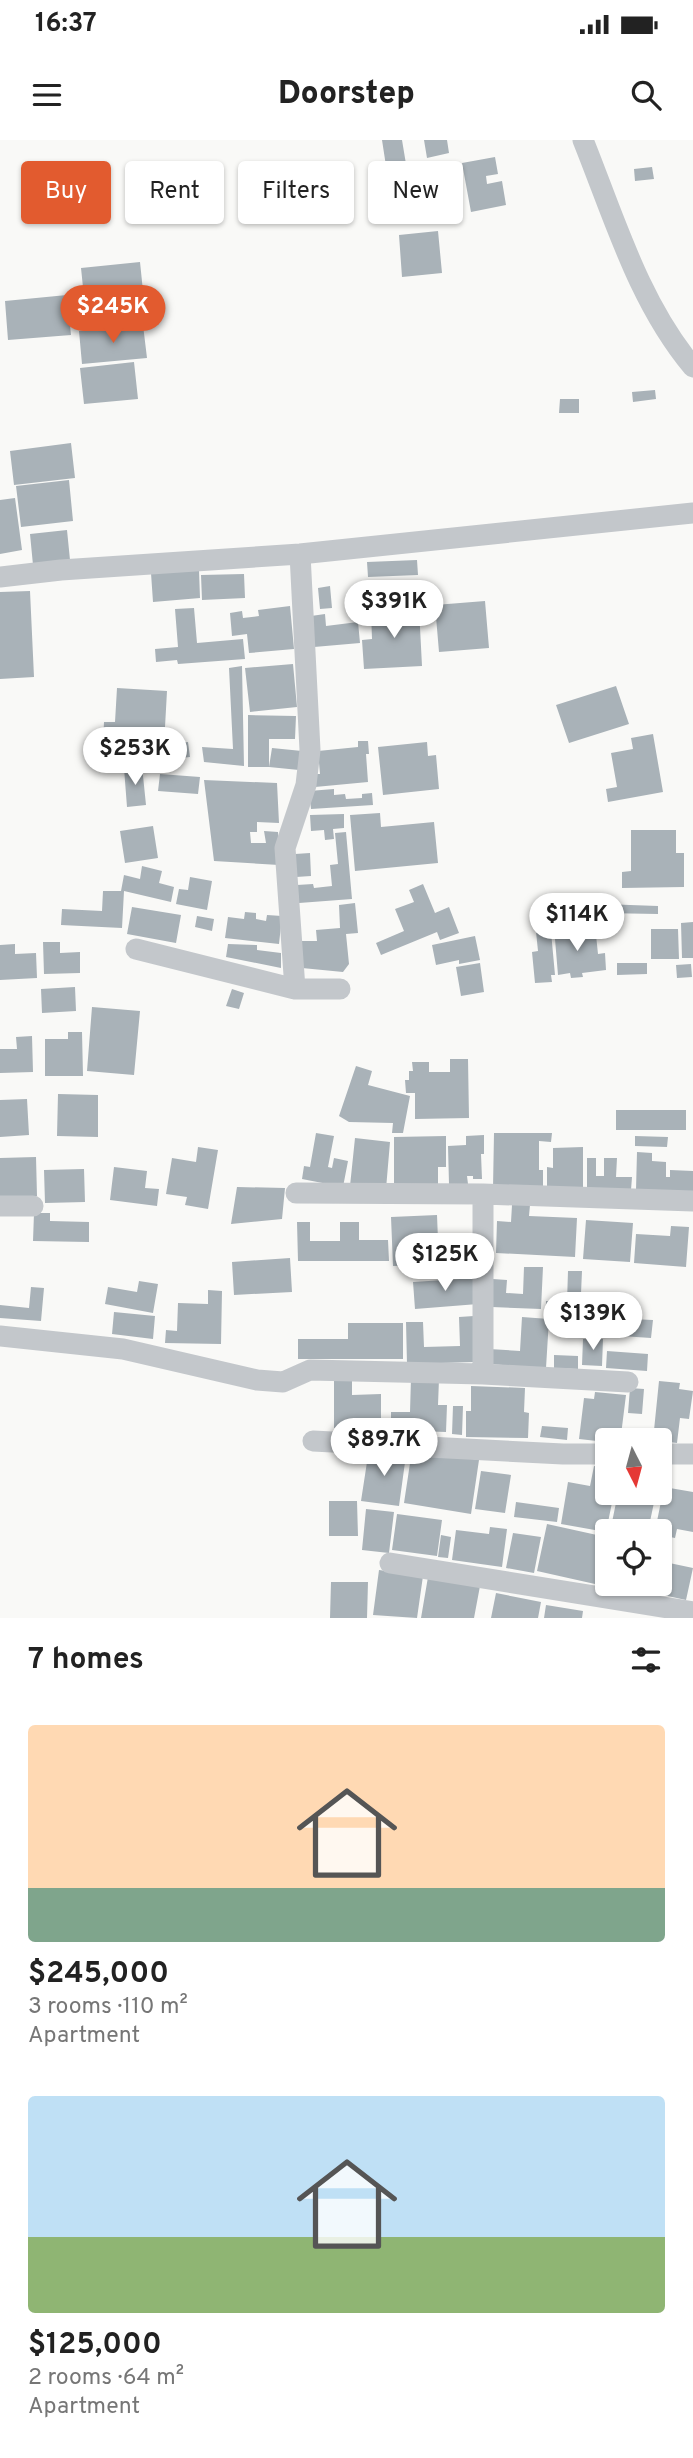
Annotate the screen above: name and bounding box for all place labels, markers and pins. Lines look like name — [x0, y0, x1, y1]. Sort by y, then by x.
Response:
pin: $245K — [64, 286, 162, 345]
pin: $391K — [345, 580, 443, 640]
pin: $253K — [86, 728, 184, 787]
pin: $114K — [528, 894, 626, 953]
pin: $125K — [396, 1234, 494, 1293]
pin: $139K — [544, 1292, 642, 1352]
pin: $89.7K — [327, 1418, 441, 1478]

